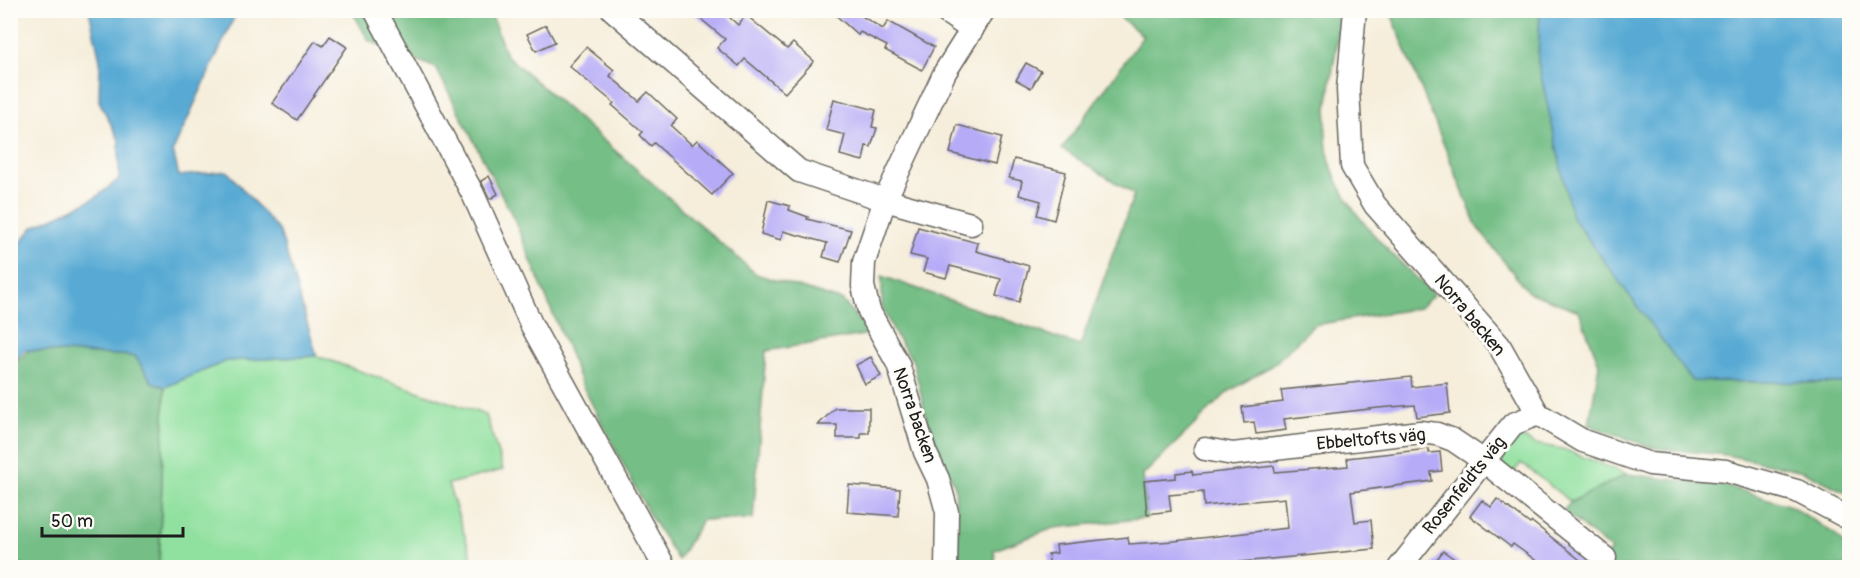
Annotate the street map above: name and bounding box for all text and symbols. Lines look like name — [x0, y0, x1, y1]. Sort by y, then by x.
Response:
street label: Norra backen — [1429, 270, 1510, 361]
street label: Norra backen — [887, 364, 942, 466]
street label: Ebbeltofts väg — [1316, 423, 1427, 456]
street label: Rosenfeldts väg — [1418, 431, 1511, 539]
scale bar — [42, 500, 183, 538]
text: 50 m — [51, 510, 93, 533]

